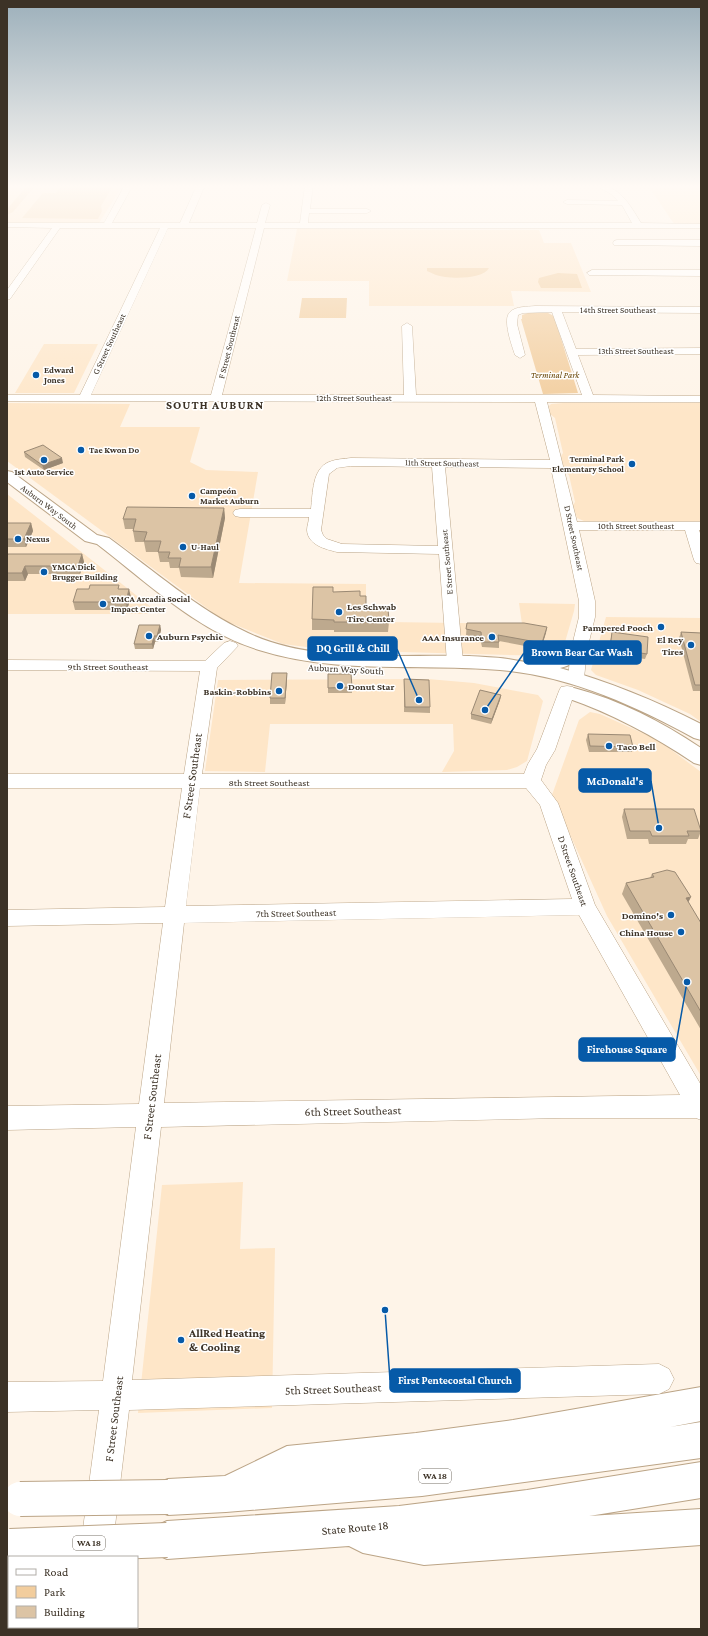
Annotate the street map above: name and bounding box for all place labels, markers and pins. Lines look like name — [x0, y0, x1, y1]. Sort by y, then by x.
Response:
place label: Edward Jones — [43, 365, 74, 385]
marker: Edward Jones — [31, 370, 41, 380]
marker: Tae Kwon Do — [76, 445, 86, 455]
place label: Tae Kwon Do — [89, 445, 140, 455]
place label: Terminal Park Elementary School — [552, 454, 624, 474]
marker: 1st Auto Service — [39, 455, 49, 465]
marker: Terminal Park Elementary School — [627, 459, 637, 469]
place label: 1st Auto Service — [14, 467, 74, 477]
place label: Campeón Market Auburn — [200, 486, 260, 506]
marker: Campeón Market Auburn — [187, 491, 197, 501]
marker: Nexus — [13, 534, 23, 544]
place label: Nexus — [26, 534, 50, 544]
marker: U-Haul — [178, 542, 188, 552]
place label: U-Haul — [191, 542, 219, 552]
place label: YMCA Dick Brugger Building — [52, 562, 118, 582]
marker: YMCA Dick Brugger Building — [39, 567, 49, 577]
place label: YMCA Arcadia Social Impact Center — [111, 594, 190, 614]
marker: YMCA Arcadia Social Impact Center — [98, 599, 108, 609]
place label: Les Schwab Tire Center — [347, 601, 397, 624]
marker: Les Schwab Tire Center — [334, 607, 344, 617]
place label: Pampered Pooch — [582, 622, 653, 633]
marker: Pampered Pooch — [656, 622, 666, 632]
marker: Auburn Psychic — [144, 631, 154, 641]
place label: Auburn Psychic — [156, 631, 224, 642]
place label: AAA Insurance — [421, 632, 484, 643]
marker: AAA Insurance — [487, 632, 497, 642]
place label: El Rey Tires — [657, 634, 683, 657]
callout: DQ Grill & Chill — [308, 637, 397, 660]
marker: El Rey Tires — [686, 640, 696, 650]
callout: Brown Bear Car Wash — [524, 641, 641, 664]
marker: Donut Star — [335, 681, 345, 691]
place label: Donut Star — [348, 681, 394, 692]
place label: Baskin-Robbins — [204, 686, 271, 697]
marker: Baskin-Robbins — [274, 686, 284, 696]
marker: Taco Bell — [604, 741, 614, 751]
place label: Taco Bell — [617, 741, 656, 752]
callout: McDonald's — [579, 769, 651, 792]
place label: Domino's — [622, 910, 663, 921]
marker: Domino's — [666, 910, 676, 920]
place label: China House — [619, 927, 673, 938]
marker: China House — [676, 927, 686, 937]
callout: Firehouse Square — [579, 1038, 675, 1061]
place label: AllRed Heating & Cooling — [188, 1326, 265, 1354]
marker: AllRed Heating & Cooling — [176, 1335, 186, 1345]
callout: First Pentecostal Church — [390, 1369, 520, 1392]

